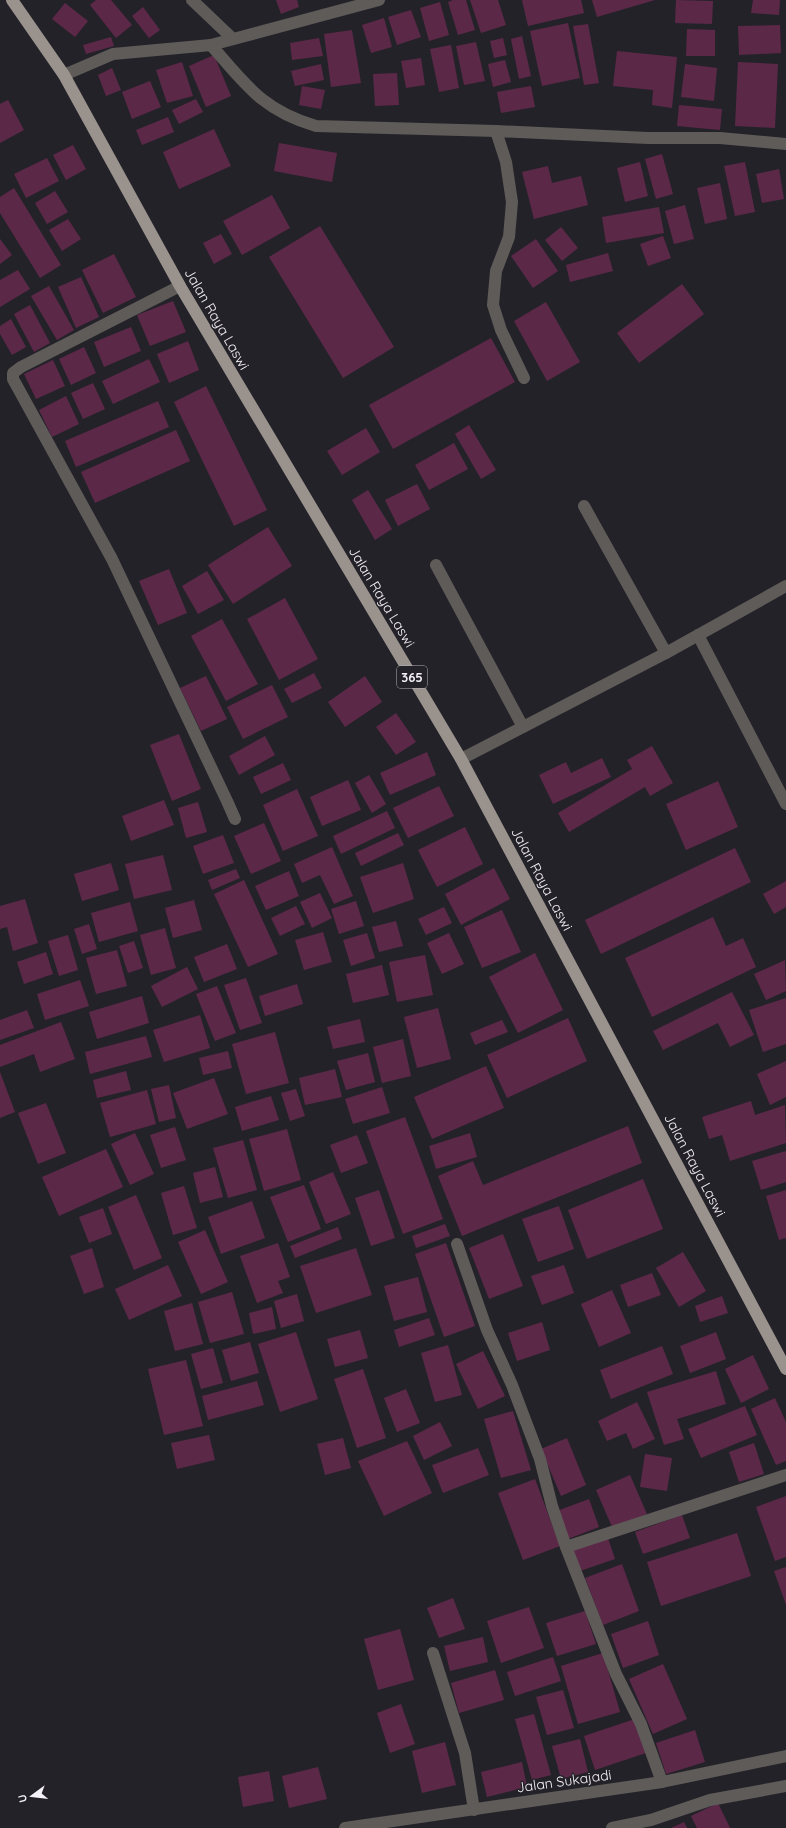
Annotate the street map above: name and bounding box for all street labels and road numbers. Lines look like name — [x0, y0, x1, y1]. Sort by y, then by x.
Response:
street label: Jalan Raya Laswi — [181, 265, 253, 373]
street label: Jalan Raya Laswi — [345, 543, 419, 651]
road number: 365 — [397, 666, 427, 688]
street label: Jalan Raya Laswi — [507, 824, 577, 934]
street label: Jalan Raya Laswi — [660, 1110, 730, 1220]
street label: Jalan Sukajadi — [515, 1765, 613, 1797]

